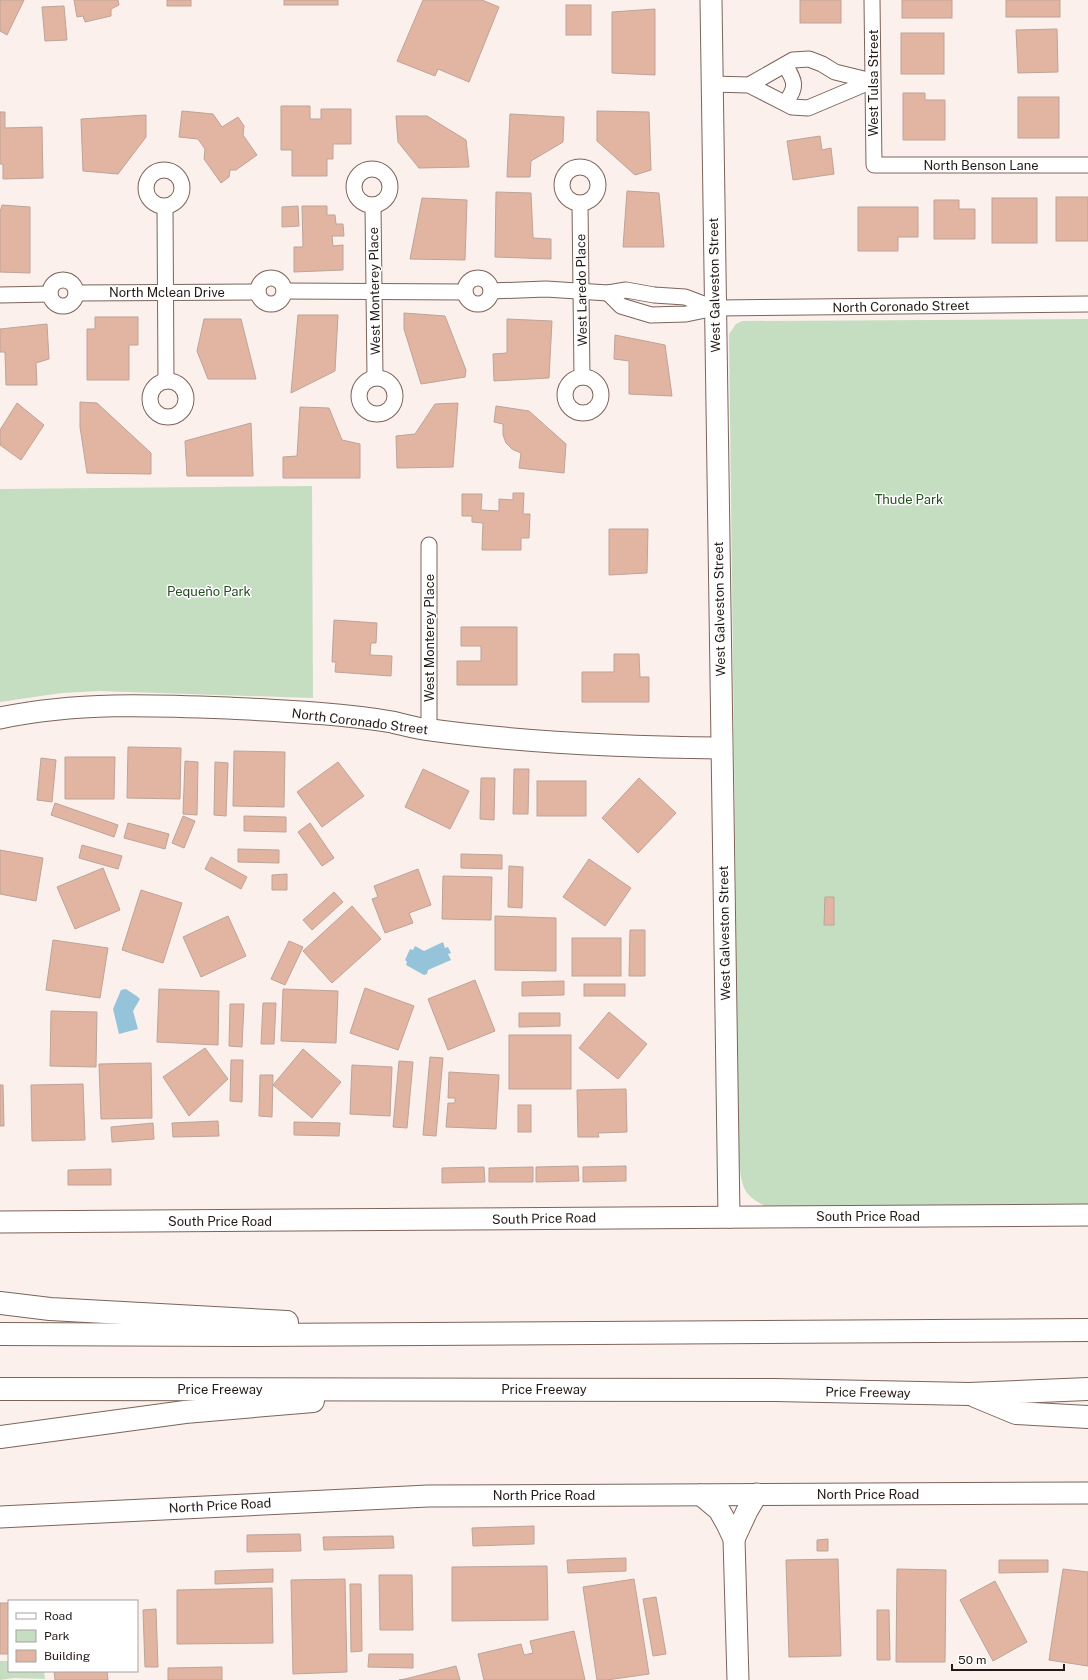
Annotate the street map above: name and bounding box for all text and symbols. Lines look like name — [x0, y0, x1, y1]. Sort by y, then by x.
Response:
street label: West Tulsa Street — [866, 29, 881, 137]
street label: North Benson Lane — [923, 158, 1039, 173]
street label: West Galveston Street — [706, 217, 723, 353]
street label: West Monterey Place — [366, 227, 383, 355]
street label: West Laredo Place — [573, 234, 590, 346]
street label: North Mclean Drive — [109, 285, 225, 300]
street label: North Coronado Street — [832, 298, 970, 315]
park label: Thude Park — [875, 492, 943, 507]
street label: West Galveston Street — [711, 541, 728, 677]
street label: West Monterey Place — [422, 574, 437, 702]
park label: Pequeño Park — [167, 584, 251, 599]
street label: North Coronado Street — [291, 706, 429, 737]
street label: West Galveston Street — [716, 865, 733, 1001]
street label: South Price Road — [816, 1209, 920, 1224]
street label: South Price Road — [492, 1210, 596, 1227]
street label: South Price Road — [168, 1214, 272, 1229]
street label: Price Freeway — [177, 1382, 263, 1397]
street label: Price Freeway — [501, 1382, 587, 1397]
street label: Price Freeway — [825, 1384, 911, 1401]
street label: North Price Road — [817, 1487, 919, 1502]
street label: North Price Road — [493, 1488, 595, 1503]
street label: North Price Road — [168, 1495, 272, 1516]
legend — [8, 1600, 138, 1672]
text: Road — [44, 1609, 72, 1623]
text: Park — [44, 1629, 70, 1643]
scale bar — [952, 1646, 1064, 1672]
text: Building — [44, 1649, 90, 1663]
text: 50 m — [958, 1653, 986, 1667]

